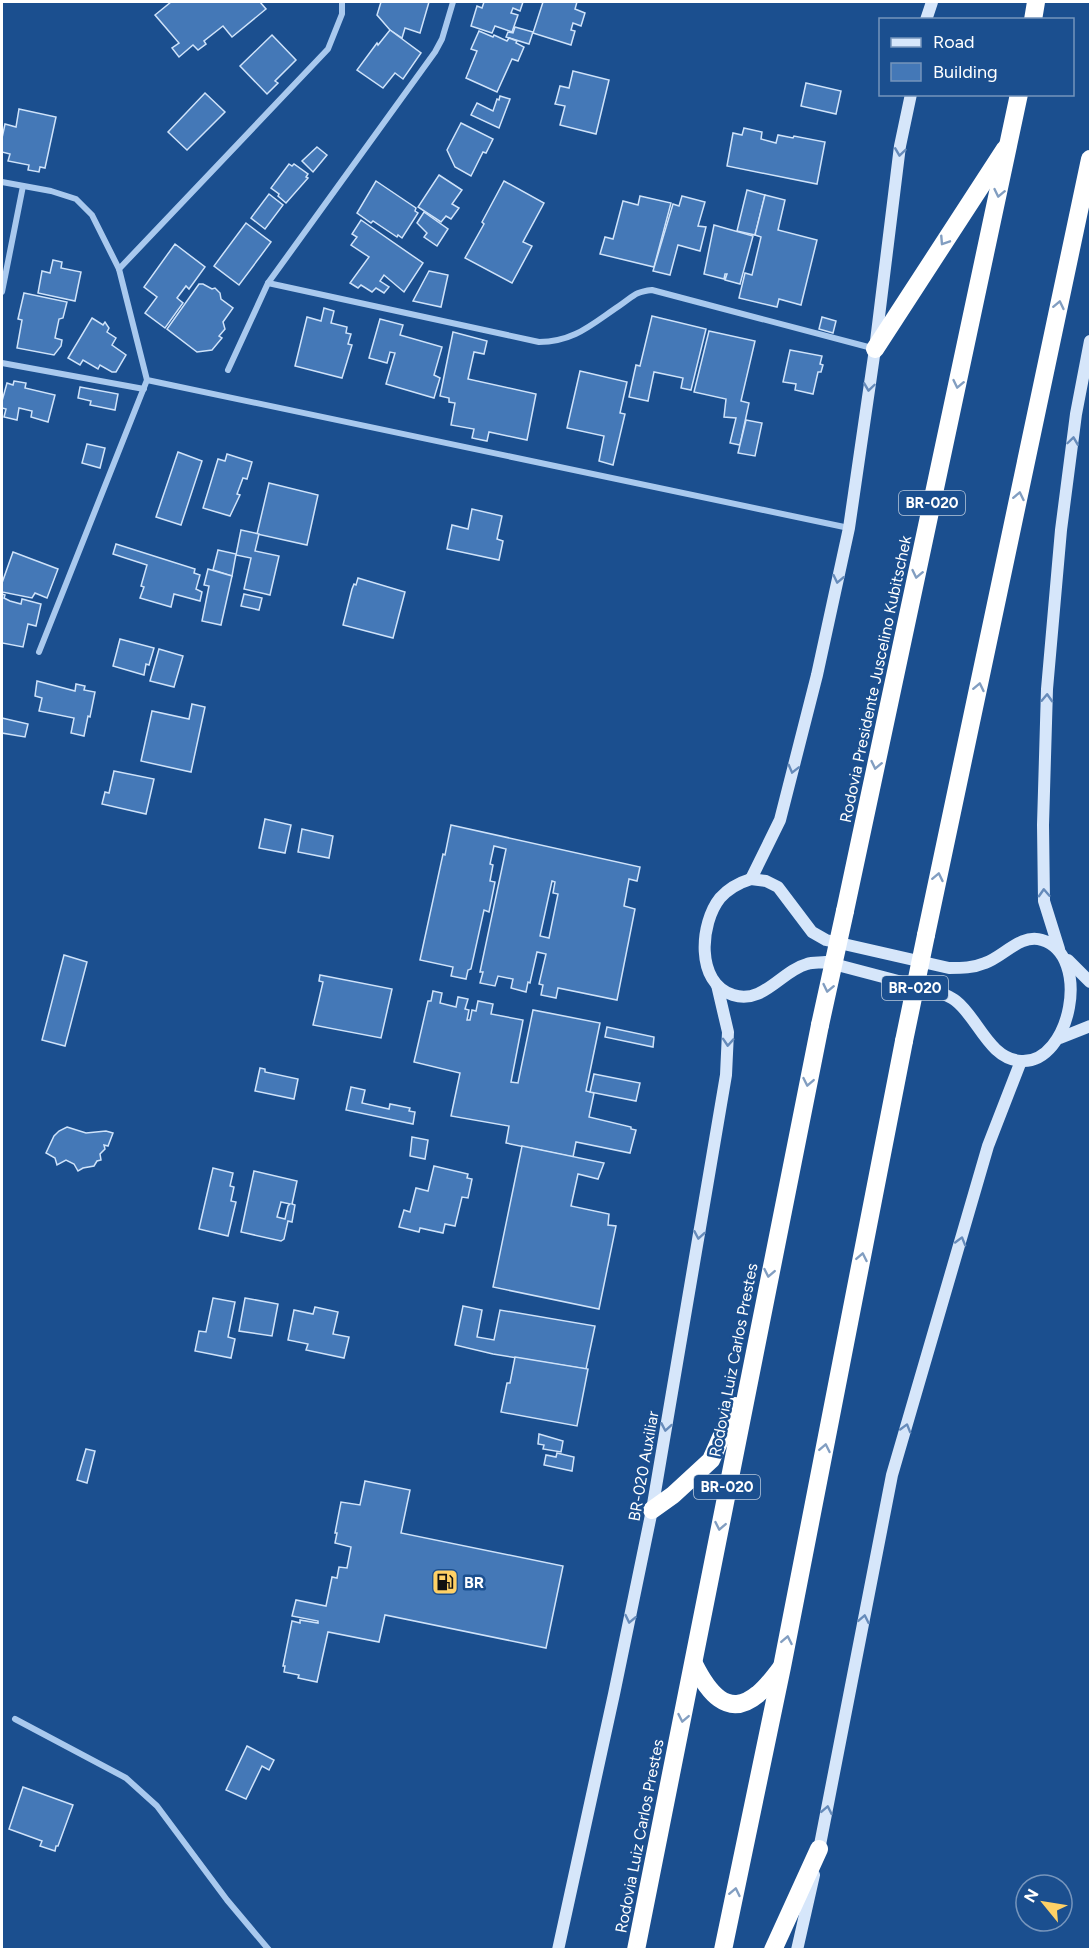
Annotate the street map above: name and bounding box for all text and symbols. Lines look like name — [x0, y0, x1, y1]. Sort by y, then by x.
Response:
legend — [879, 18, 1074, 96]
text: Road — [933, 31, 974, 53]
text: Building — [933, 61, 998, 83]
one-way arrow — [894, 147, 906, 156]
one-way arrow — [993, 188, 1006, 198]
one-way arrow — [941, 235, 952, 246]
one-way arrow — [1052, 300, 1065, 310]
one-way arrow — [952, 378, 965, 388]
one-way arrow — [864, 382, 876, 392]
one-way arrow — [1066, 437, 1078, 446]
road number: BR-020 — [899, 491, 965, 515]
one-way arrow — [1012, 491, 1025, 501]
street label: Rodovia Presidente Juscelino Kubitschek — [836, 534, 915, 824]
one-way arrow — [911, 569, 924, 579]
one-way arrow — [832, 574, 845, 584]
one-way arrow — [971, 682, 984, 692]
one-way arrow — [1040, 693, 1053, 702]
one-way arrow — [870, 760, 883, 770]
one-way arrow — [788, 764, 801, 774]
one-way arrow — [931, 873, 944, 883]
one-way arrow — [1038, 888, 1051, 897]
road number: BR-020 — [882, 976, 948, 1000]
one-way arrow — [822, 983, 835, 993]
one-way arrow — [721, 1038, 734, 1047]
one-way arrow — [802, 1077, 815, 1087]
one-way arrow — [693, 1230, 706, 1240]
one-way arrow — [953, 1236, 966, 1246]
one-way arrow — [855, 1252, 868, 1262]
street label: Rodovia Luiz Carlos Prestes — [705, 1262, 762, 1459]
one-way arrow — [763, 1268, 776, 1278]
street label: BR-020 Auxiliar — [624, 1409, 663, 1523]
one-way arrow — [661, 1423, 673, 1432]
one-way arrow — [899, 1424, 911, 1434]
one-way arrow — [818, 1444, 831, 1454]
road number: BR-020 — [694, 1475, 760, 1499]
one-way arrow — [714, 1521, 727, 1531]
fuel station icon: BR — [430, 1567, 460, 1597]
place label: BR — [464, 1573, 484, 1592]
one-way arrow — [624, 1613, 637, 1623]
one-way arrow — [857, 1614, 870, 1624]
one-way arrow — [780, 1635, 793, 1645]
one-way arrow — [677, 1712, 690, 1722]
street label: Rodovia Luiz Carlos Prestes — [611, 1738, 668, 1935]
one-way arrow — [820, 1805, 833, 1815]
north arrow — [1014, 1873, 1074, 1933]
text: N — [1020, 1886, 1043, 1906]
one-way arrow — [727, 1888, 740, 1898]

